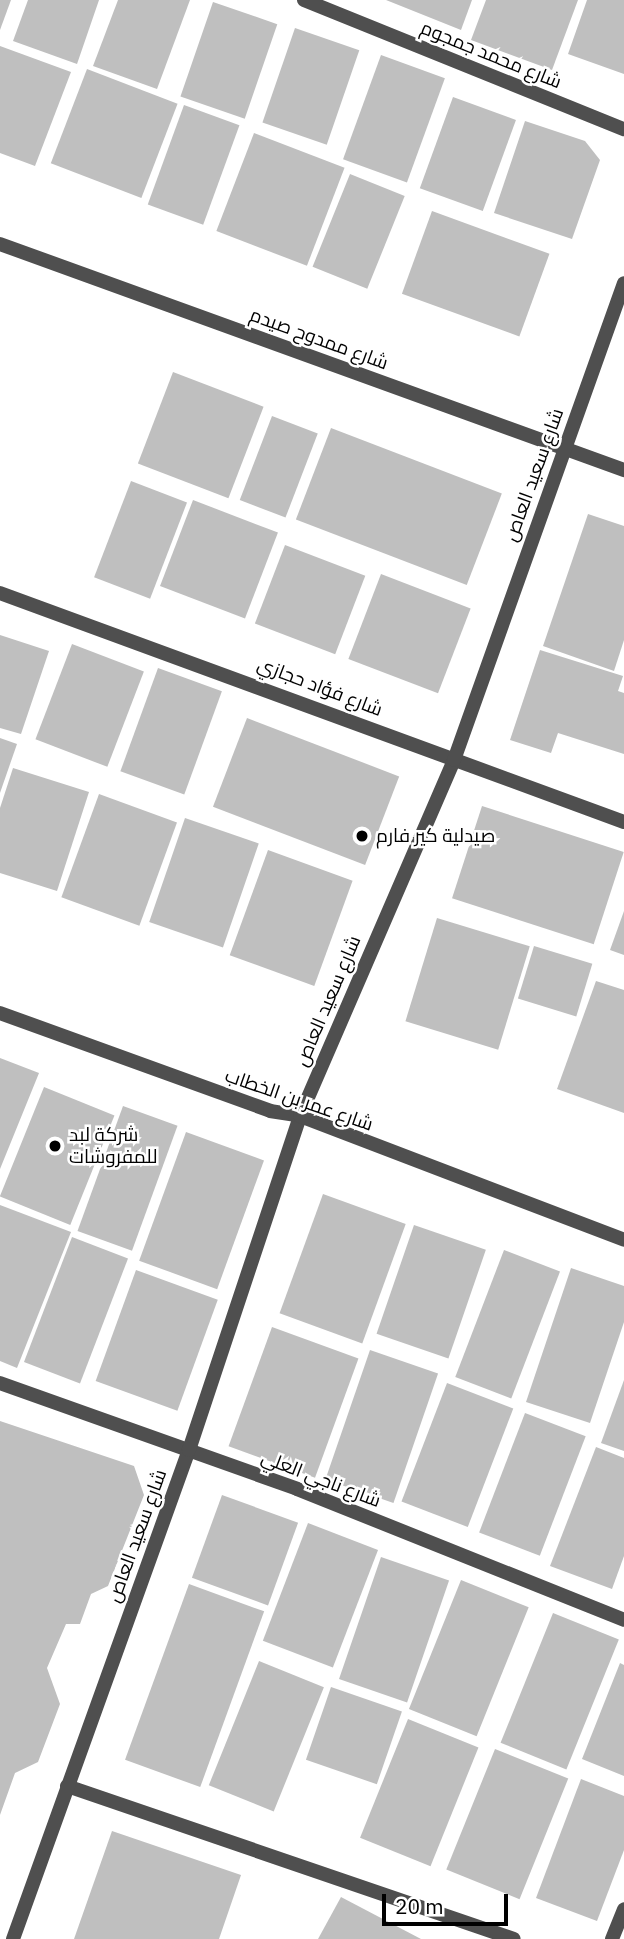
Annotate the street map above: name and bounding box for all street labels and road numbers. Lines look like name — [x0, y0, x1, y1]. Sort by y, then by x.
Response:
street label: شارع محمد جمجوم — [417, 16, 565, 94]
street label: شارع ممدوح صيدم — [247, 303, 391, 375]
street label: شارع سعيد العاص — [499, 405, 569, 545]
street label: شارع فؤاد حجازي — [254, 653, 386, 721]
street label: شارع سعيد العاص — [290, 932, 366, 1070]
street label: شارع عمر بن الخطاب — [222, 1064, 376, 1136]
street label: شارع ناجي العلي — [258, 1446, 384, 1512]
street label: شارع سعيد العاص — [102, 1466, 172, 1606]

